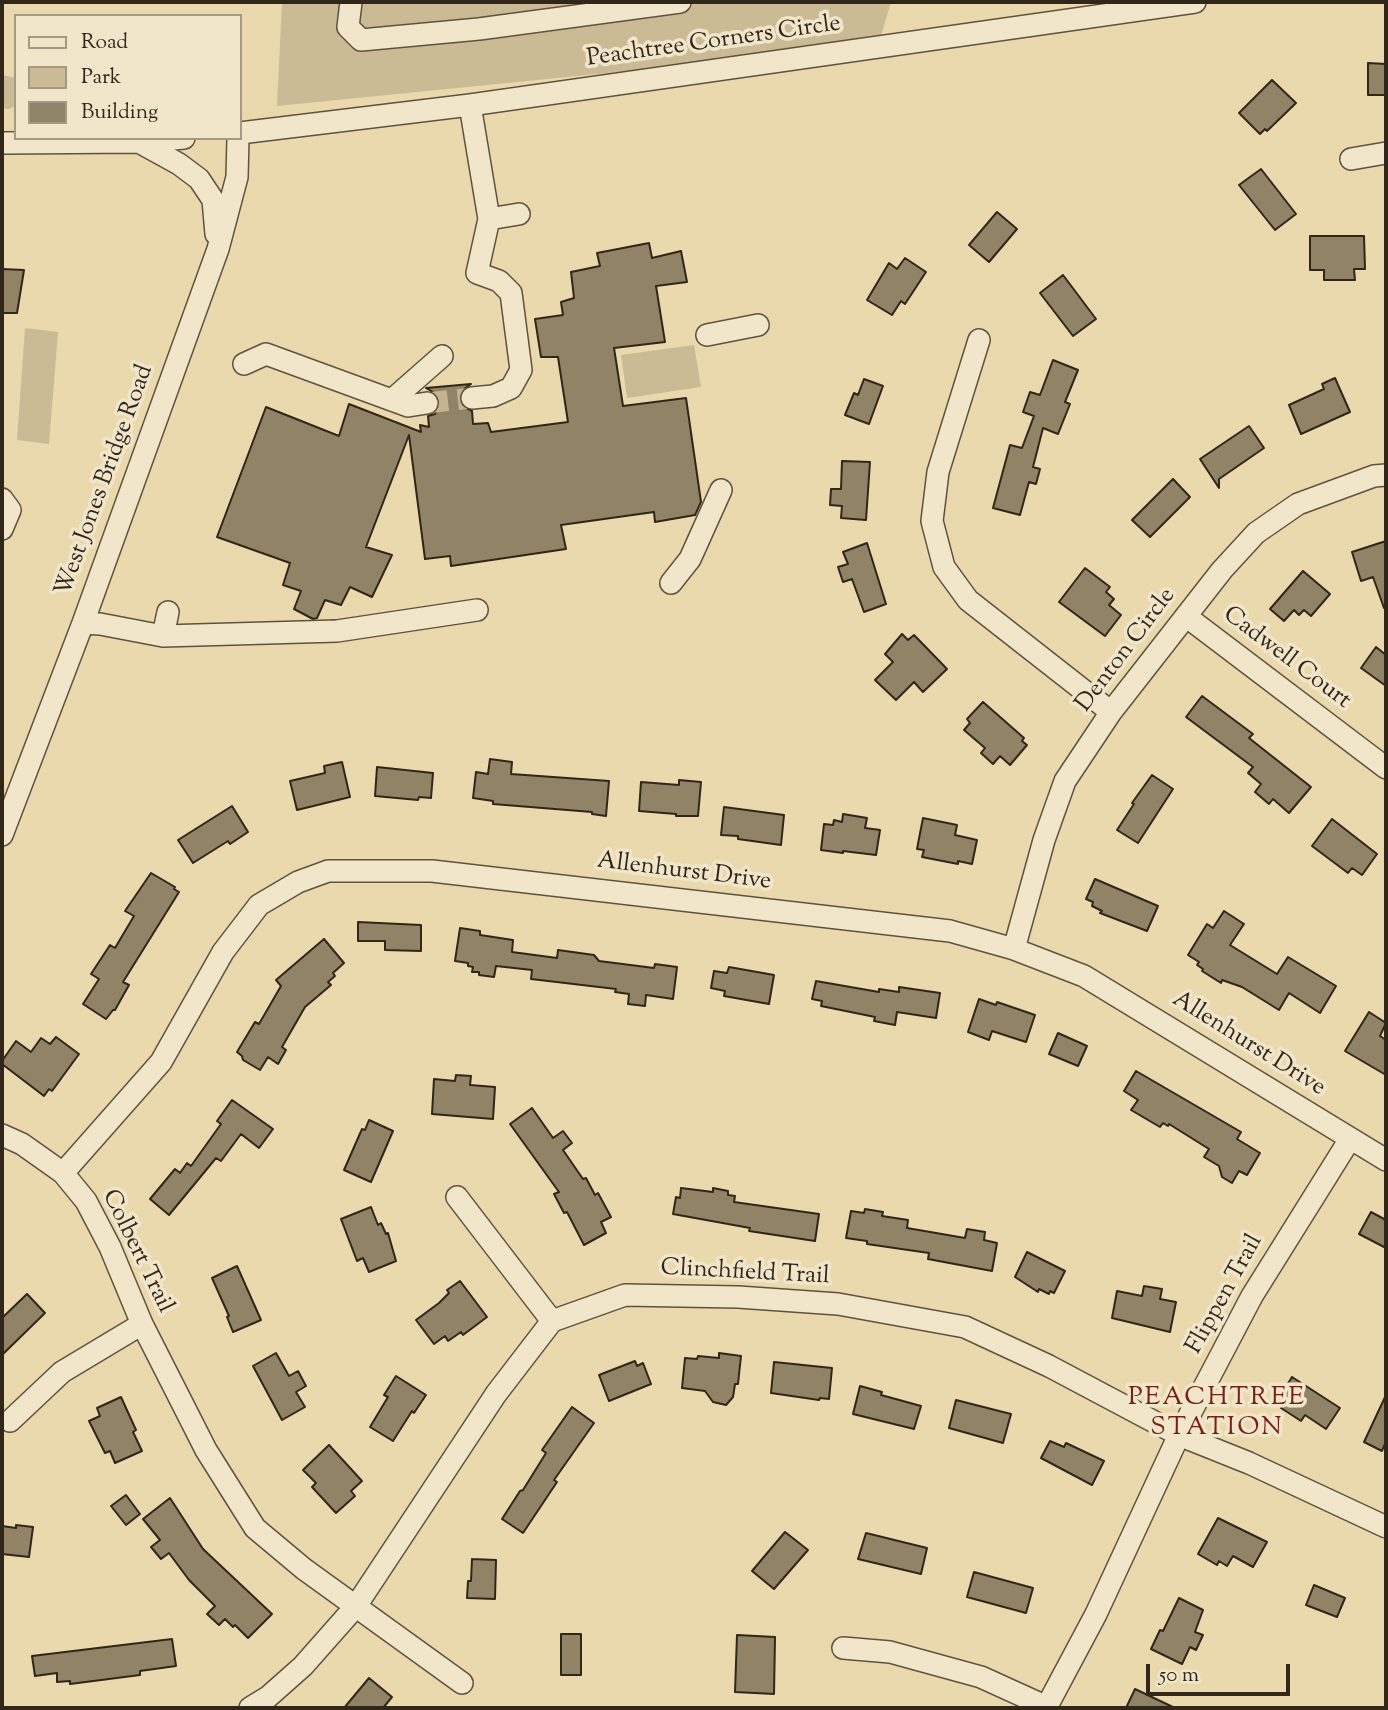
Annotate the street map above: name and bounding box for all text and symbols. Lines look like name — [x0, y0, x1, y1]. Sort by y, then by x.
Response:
street label: Peachtree Corners Circle — [585, 11, 843, 75]
legend — [14, 14, 242, 140]
text: Road — [81, 28, 128, 58]
text: Park — [81, 63, 121, 93]
text: Building — [81, 98, 158, 128]
street label: West Jones Bridge Road — [51, 361, 161, 601]
street label: Denton Circle — [1071, 583, 1183, 719]
street label: Cadwell Court — [1216, 602, 1356, 716]
street label: Allenhurst Drive — [595, 848, 773, 898]
street label: Allenhurst Drive — [1166, 986, 1330, 1104]
street label: Colbert Trail — [94, 1186, 178, 1318]
street label: Flippen Trail — [1181, 1230, 1271, 1360]
street label: Clinchfield Trail — [660, 1255, 830, 1293]
district label: PEACHTREE STATION — [1129, 1384, 1305, 1446]
scale bar — [1150, 1650, 1294, 1694]
text: 50 m — [1159, 1661, 1199, 1691]

